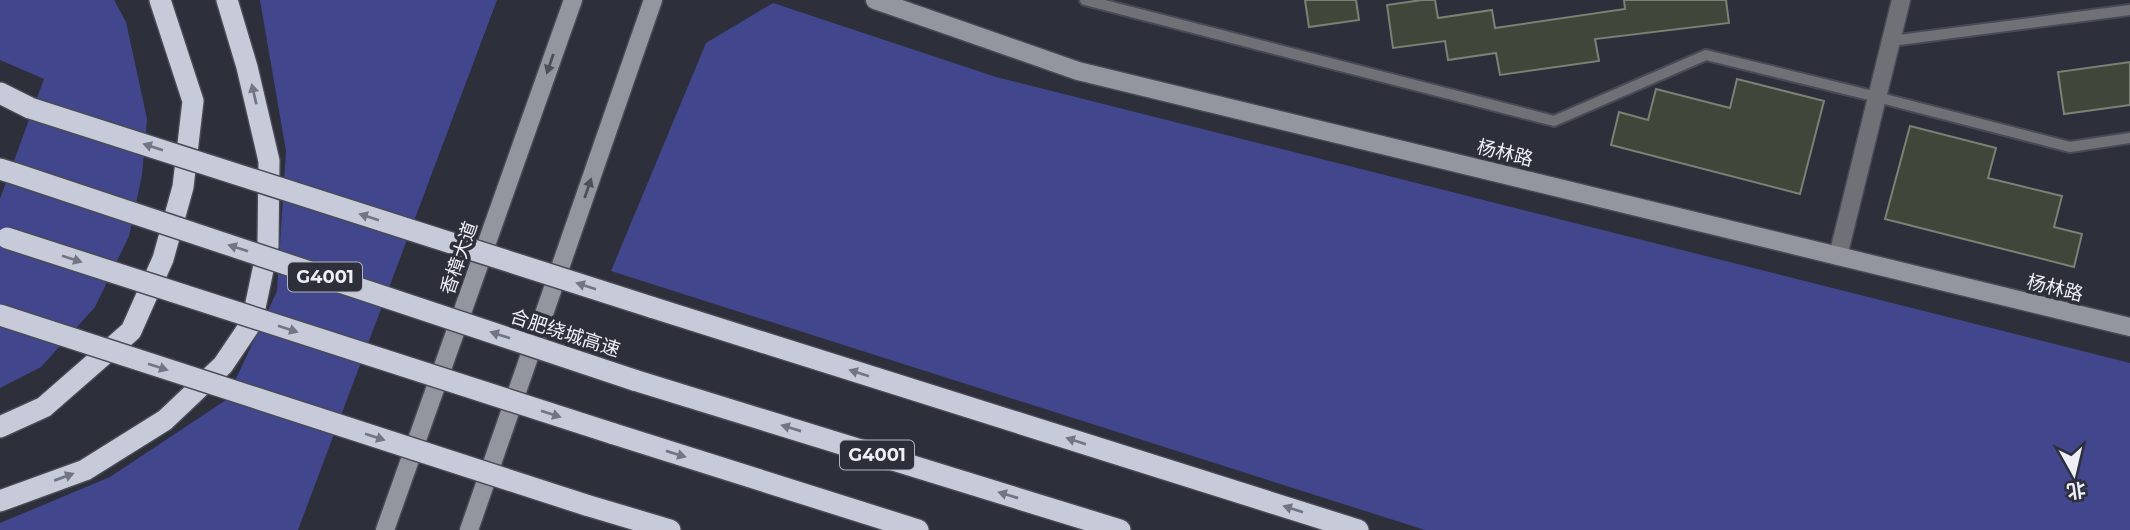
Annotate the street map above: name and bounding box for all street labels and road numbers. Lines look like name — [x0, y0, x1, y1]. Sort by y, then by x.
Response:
street label: 杨林路 — [1475, 135, 1535, 171]
street label: 香樟大道 — [436, 218, 482, 298]
road number: G4001 — [288, 262, 362, 292]
street label: 杨林路 — [2025, 270, 2085, 306]
street label: 合肥绕城高速 — [507, 304, 623, 362]
road number: G4001 — [840, 440, 914, 470]

